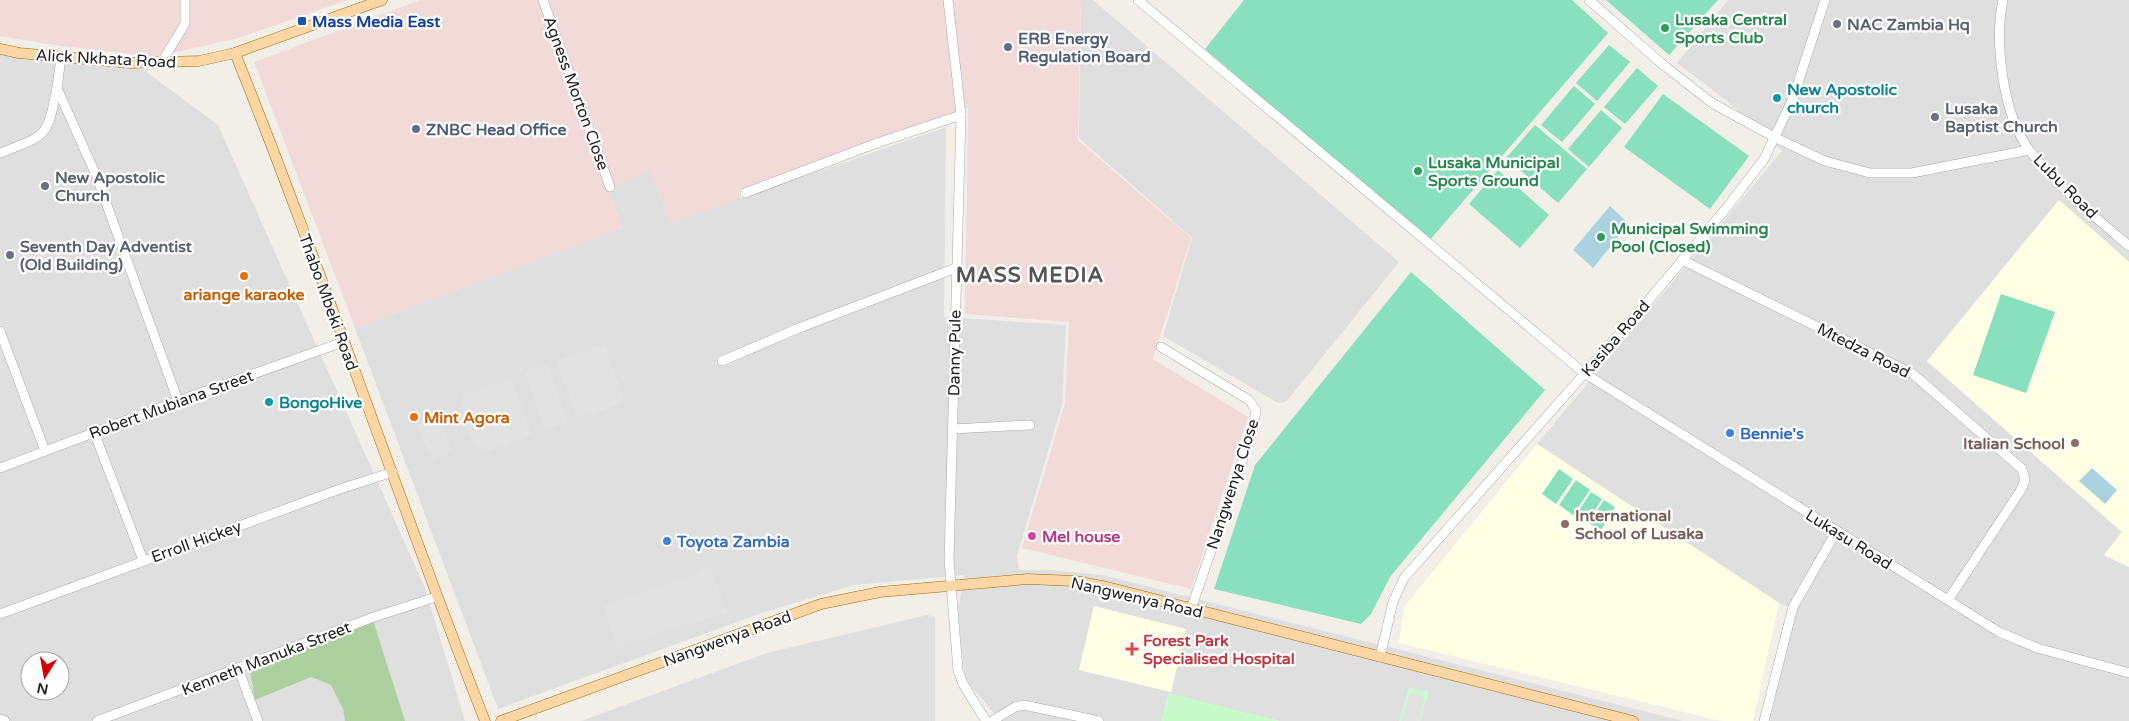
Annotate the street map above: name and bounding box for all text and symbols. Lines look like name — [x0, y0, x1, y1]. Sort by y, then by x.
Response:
place label: Lusaka Central Sports Club — [1675, 10, 1787, 48]
place label: Mass Media East — [312, 12, 441, 32]
street label: Agness Morton Close — [539, 14, 613, 173]
marker: Mass Media East — [296, 15, 308, 27]
place label: NAC Zambia Hq — [1847, 15, 1970, 35]
marker: NAC Zambia Hq — [1831, 18, 1843, 30]
marker: Lusaka Central Sports Club — [1659, 22, 1671, 34]
place label: ERB Energy Regulation Board — [1018, 29, 1151, 67]
marker: ERB Energy Regulation Board — [1002, 41, 1014, 53]
street label: Alick Nkhata Road — [35, 45, 177, 73]
place label: New Apostolic church — [1787, 80, 1897, 118]
marker: New Apostolic church — [1771, 92, 1783, 104]
place label: Lusaka Baptist Church — [1945, 99, 2058, 137]
marker: Lusaka Baptist Church — [1929, 111, 1941, 123]
place label: ZNBC Head Office — [426, 120, 567, 140]
marker: ZNBC Head Office — [410, 123, 422, 135]
street label: Lubu Road — [2029, 150, 2102, 223]
place label: Lusaka Municipal Sports Ground — [1428, 153, 1560, 191]
marker: Lusaka Municipal Sports Ground — [1412, 165, 1424, 177]
place label: New Apostolic Church — [55, 168, 165, 206]
marker: New Apostolic Church — [39, 180, 51, 192]
place label: Municipal Swimming Pool (Closed) — [1611, 219, 1769, 257]
street label: Thabo Mbeki Road — [294, 231, 362, 373]
marker: Municipal Swimming Pool (Closed) — [1595, 231, 1607, 243]
place label: Seventh Day Adventist (Old Building) — [20, 237, 193, 275]
marker: Seventh Day Adventist (Old Building) — [4, 249, 16, 261]
district label: MASS MEDIA — [956, 263, 1104, 288]
marker: ariange karaoke — [238, 270, 250, 282]
place label: ariange karaoke — [183, 285, 305, 305]
street label: Kasiba Road — [1577, 296, 1654, 381]
street label: Danny Pule — [944, 310, 966, 396]
street label: Mtedza Road — [1814, 319, 1913, 383]
street label: Robert Mubiana Street — [86, 366, 256, 444]
place label: BongoHive — [279, 393, 362, 413]
marker: BongoHive — [263, 396, 275, 408]
place label: Mint Agora — [424, 408, 510, 428]
marker: Mint Agora — [408, 411, 420, 423]
street label: Nangwenya Close — [1202, 416, 1263, 552]
place label: Bennie's — [1740, 424, 1804, 444]
marker: Bennie's — [1724, 427, 1736, 439]
place label: Italian School — [1963, 434, 2065, 454]
marker: Italian School — [2069, 437, 2081, 449]
street label: Lukasu Road — [1801, 505, 1895, 574]
place label: International School of Lusaka — [1575, 506, 1704, 544]
street label: Erroll Hickey — [148, 516, 245, 568]
marker: International School of Lusaka — [1559, 518, 1571, 530]
place label: Mel house — [1042, 527, 1120, 547]
marker: Mel house — [1026, 530, 1038, 542]
place label: Toyota Zambia — [676, 532, 790, 552]
marker: Toyota Zambia — [661, 535, 673, 547]
street label: Nangwenya Road — [1069, 573, 1205, 623]
street label: Nangwenya Road — [661, 606, 794, 671]
street label: Kenneth Manuka Street — [179, 617, 354, 700]
place label: Forest Park Specialised Hospital — [1143, 631, 1295, 669]
marker: Forest Park Specialised Hospital — [1125, 642, 1139, 656]
north arrow — [20, 651, 70, 701]
text: N — [35, 679, 50, 698]

